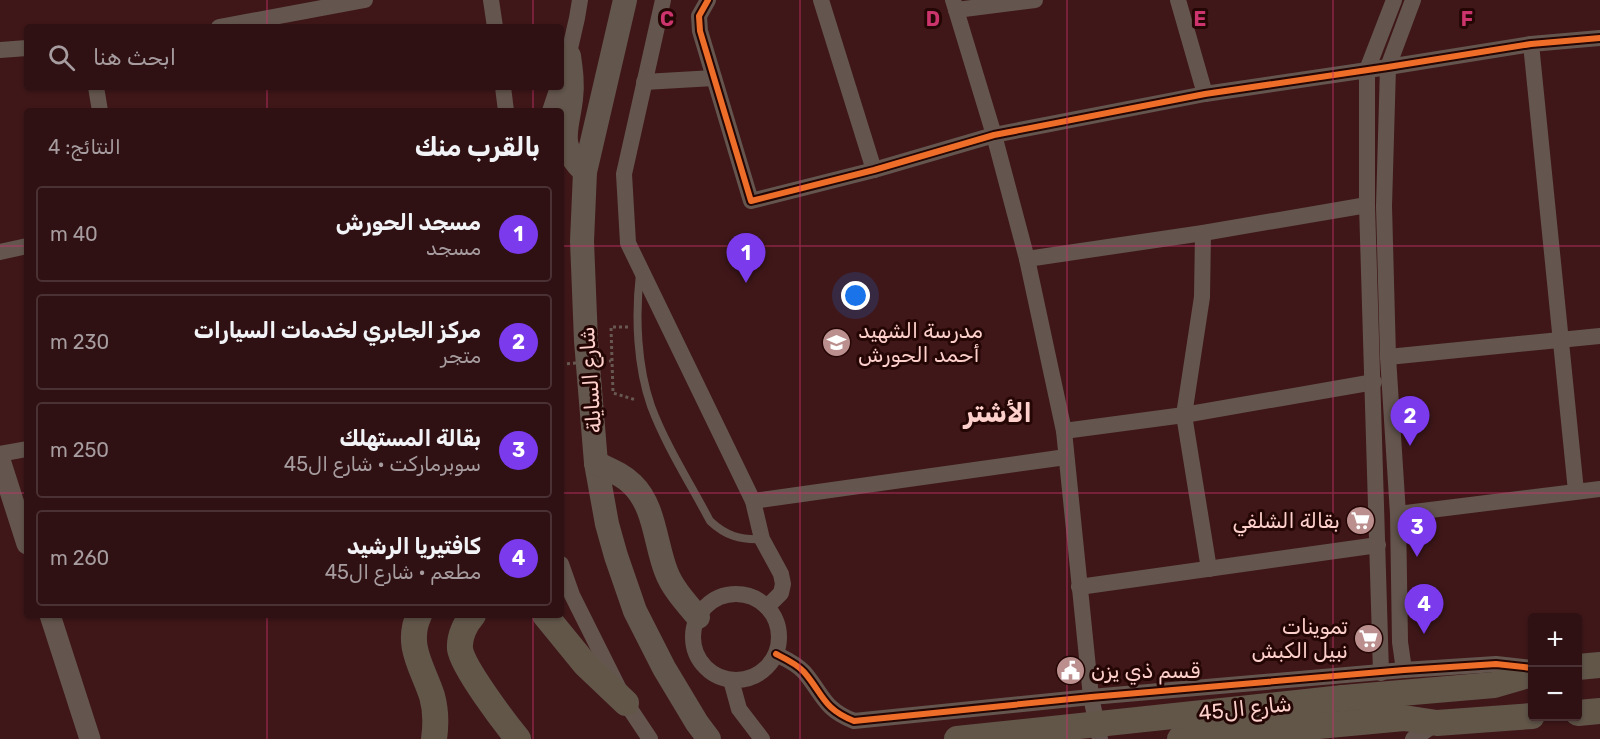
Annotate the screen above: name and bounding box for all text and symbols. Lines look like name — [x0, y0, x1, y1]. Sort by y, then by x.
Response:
text: C — [660, 7, 674, 31]
text: D — [926, 7, 940, 31]
text: E — [1194, 7, 1206, 31]
text: F — [1461, 7, 1473, 31]
search box — [24, 24, 564, 90]
icon: search — [45, 41, 78, 74]
text: ابحث هنا — [93, 44, 176, 71]
text: بالقرب منك — [415, 132, 540, 163]
text: النتائج: 4 — [48, 135, 121, 159]
text: مسجد الحورش — [336, 209, 481, 236]
text: 40 m — [50, 222, 98, 246]
text: 1 — [514, 222, 523, 246]
pin: 1 — [726, 234, 766, 283]
text: مسجد — [426, 236, 481, 260]
your location — [841, 281, 870, 310]
text: مركز الجابري لخدمات السيارات — [194, 317, 481, 344]
place label: مدرسة الشهيد أحمد الحورش — [858, 318, 983, 367]
street label: شارع السايلة — [574, 326, 608, 434]
school or university icon: مدرسة الشهيد أحمد الحورش — [821, 326, 853, 358]
text: 230 m — [50, 330, 109, 354]
text: 2 — [512, 330, 525, 354]
text: متجر — [441, 344, 481, 368]
pin: 2 — [1390, 396, 1430, 446]
district label: الأشتر — [962, 397, 1032, 429]
text: بقالة المستهلك — [339, 425, 481, 452]
text: 250 m — [50, 438, 109, 462]
text: 3 — [512, 438, 525, 462]
text: سوبرماركت · شارع ال45 — [284, 452, 481, 476]
supermarket icon: بقالة الشلفي — [1345, 504, 1377, 536]
place label: بقالة الشلفي — [1232, 508, 1340, 537]
pin: 3 — [1398, 508, 1436, 557]
text: كافتيريا الرشيد — [347, 533, 481, 560]
text: 260 m — [50, 546, 109, 570]
text: 4 — [512, 546, 525, 570]
text: مطعم · شارع ال45 — [325, 560, 481, 584]
pin: 4 — [1404, 584, 1444, 634]
map controls — [1528, 613, 1582, 721]
button: + — [1528, 613, 1582, 667]
place label: تموينات نبيل الكبش — [1251, 614, 1348, 663]
supermarket icon: تموينات نبيل الكبش — [1353, 622, 1385, 654]
public building icon: قسم ذي يزن — [1054, 654, 1086, 686]
place label: قسم ذي يزن — [1091, 658, 1200, 685]
button: − — [1528, 667, 1582, 721]
street label: شارع ال45 — [1197, 691, 1293, 727]

